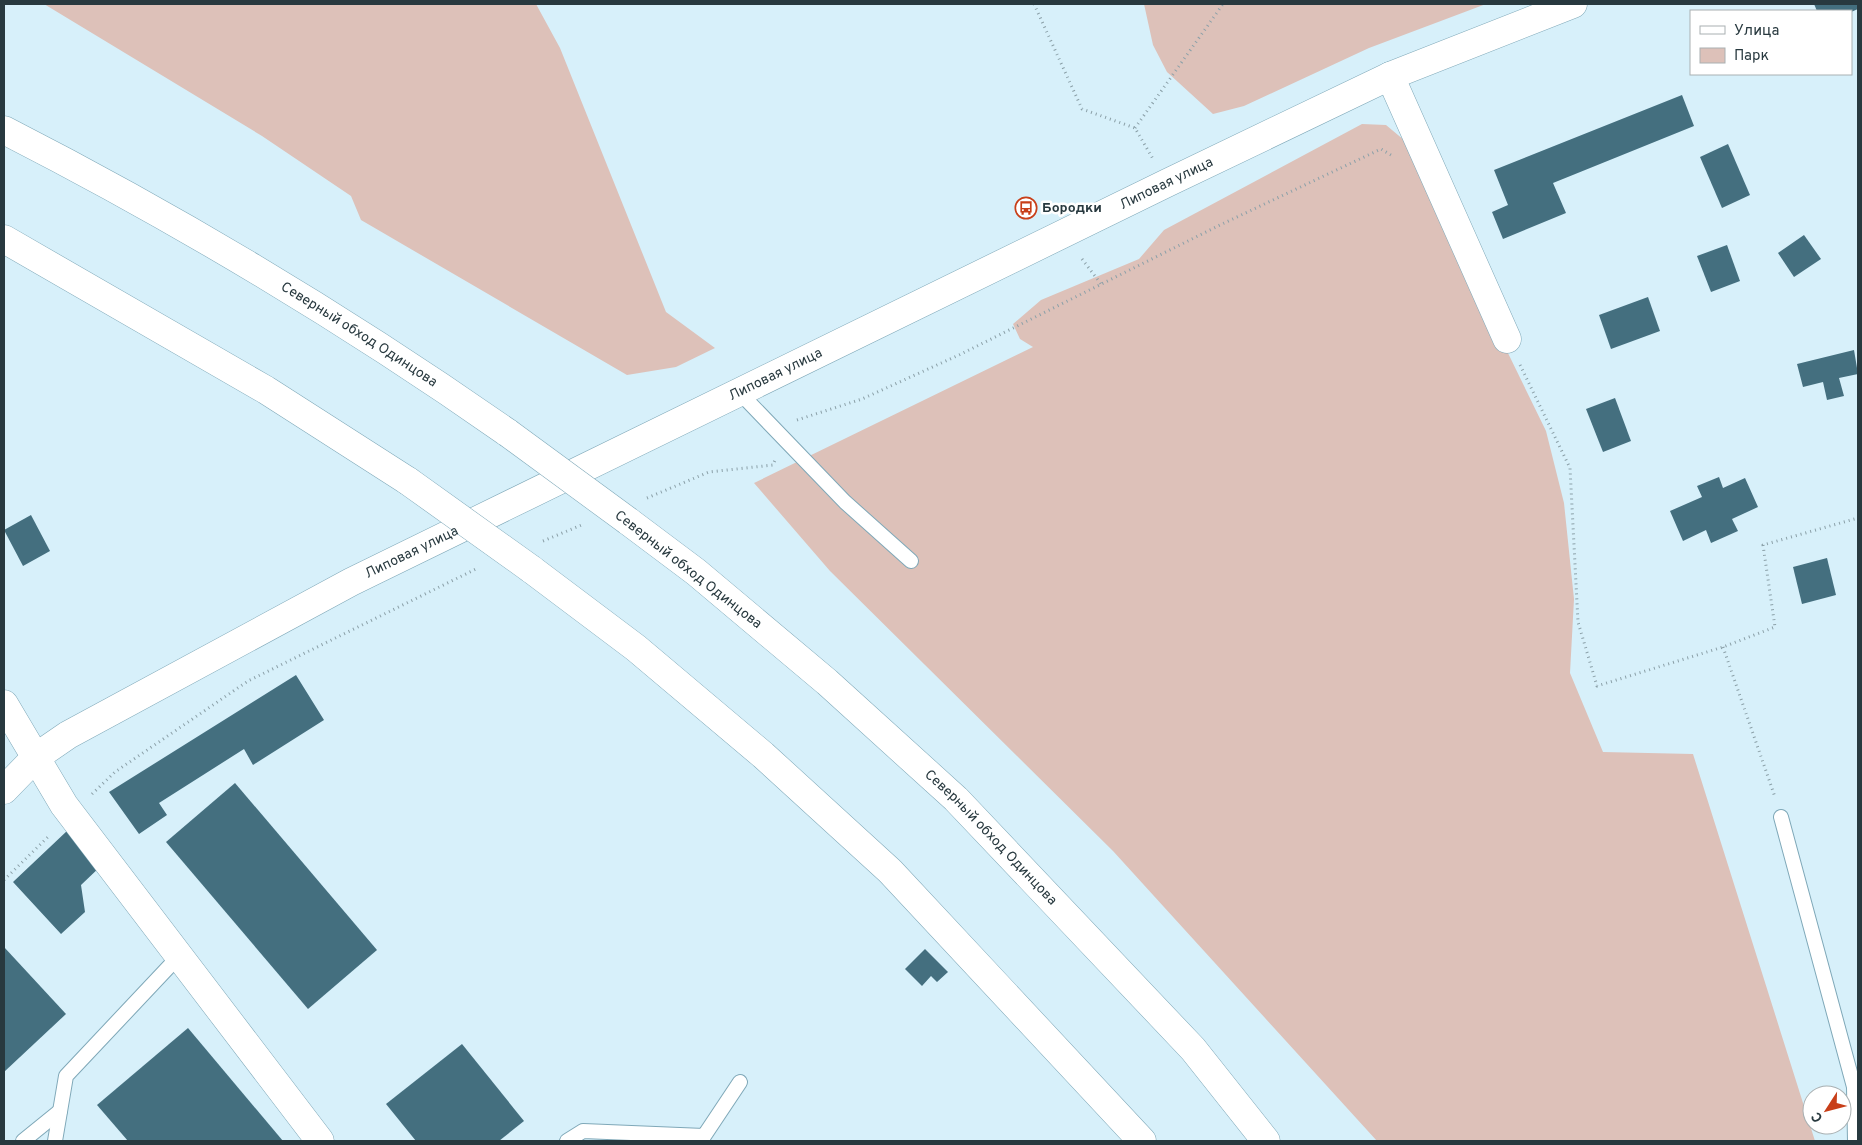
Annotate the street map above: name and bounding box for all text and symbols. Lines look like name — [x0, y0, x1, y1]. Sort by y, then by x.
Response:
legend — [1690, 10, 1852, 75]
text: Улица — [1734, 22, 1779, 41]
text: Парк — [1734, 47, 1769, 66]
street label: Липовая улица — [1117, 154, 1216, 213]
bus stop icon: Бородки — [1014, 196, 1038, 220]
place label: Бородки — [1042, 200, 1102, 217]
street label: Северный обход Одинцова — [278, 278, 441, 391]
street label: Липовая улица — [726, 344, 825, 405]
street label: Северный обход Одинцова — [611, 507, 765, 633]
street label: Липовая улица — [362, 522, 461, 582]
street label: Северный обход Одинцова — [921, 766, 1061, 909]
north arrow — [1802, 1085, 1852, 1135]
text: С — [1808, 1108, 1827, 1125]

